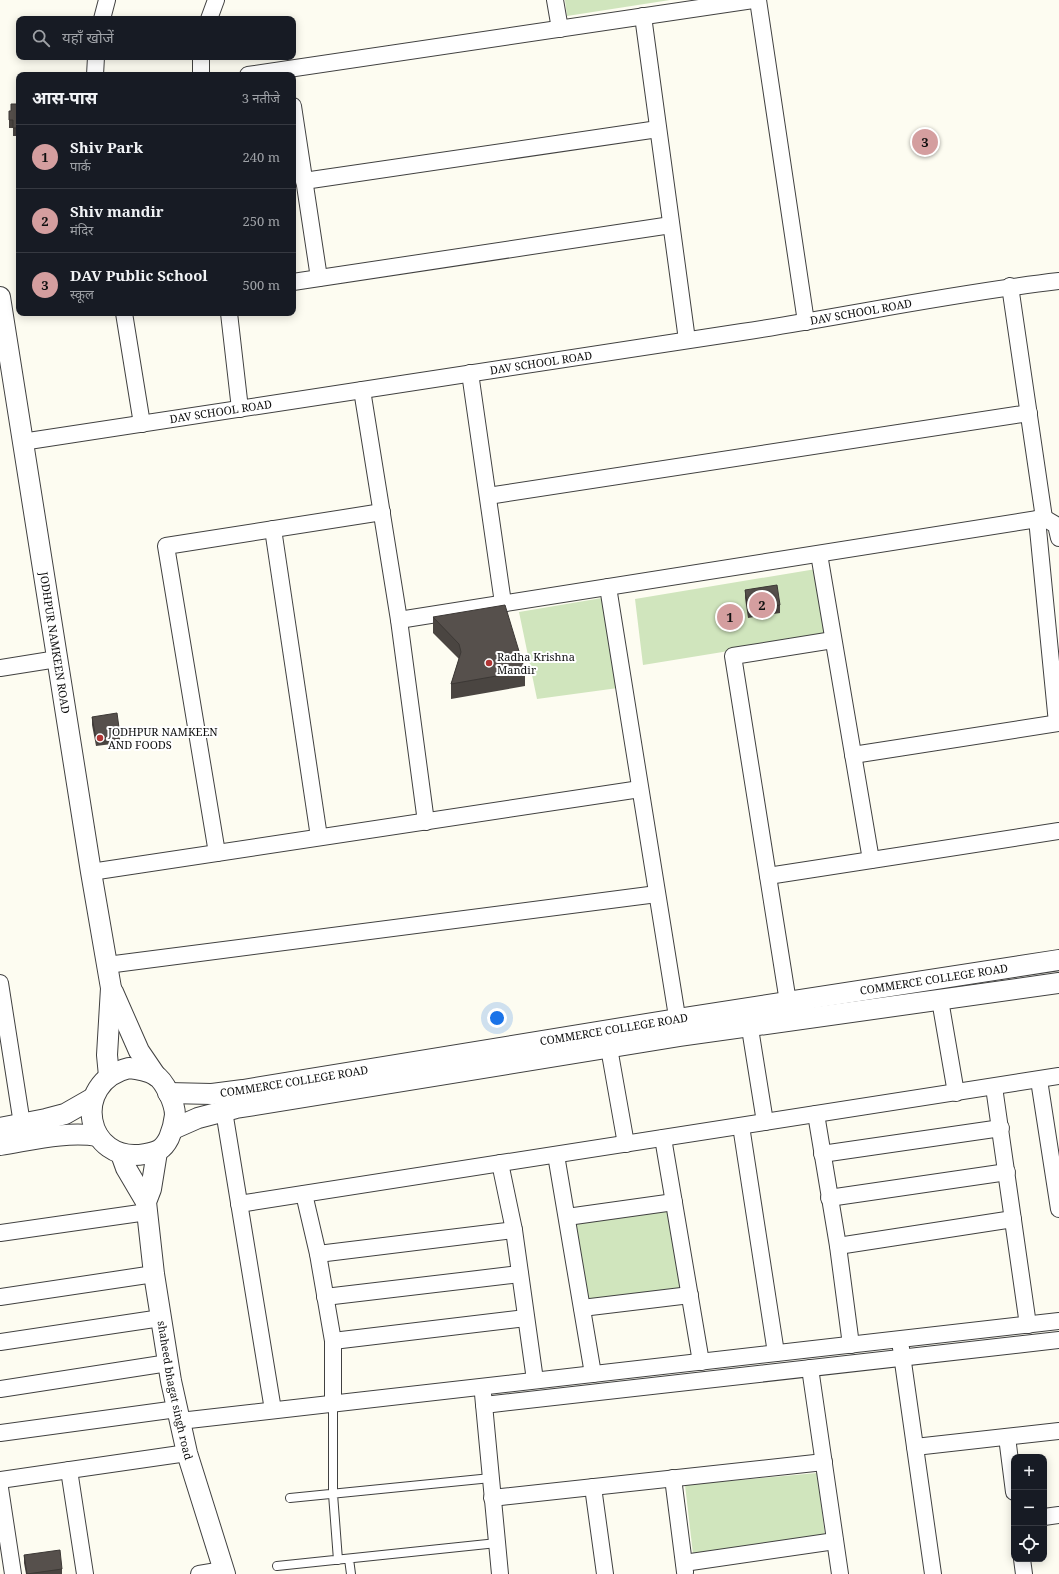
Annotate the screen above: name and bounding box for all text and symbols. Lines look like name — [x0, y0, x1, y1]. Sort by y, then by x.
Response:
search box — [16, 16, 296, 60]
icon: search — [30, 27, 52, 49]
text: यहाँ खोजें — [62, 27, 114, 47]
text: आस-पास — [32, 86, 97, 109]
text: 3 नतीजे — [242, 89, 280, 107]
pin: 3 — [912, 127, 938, 157]
text: Shiv Park — [70, 137, 143, 157]
text: 1 — [41, 148, 49, 166]
text: 240 m — [243, 148, 280, 166]
text: पार्क — [70, 157, 91, 175]
text: Shiv mandir — [70, 201, 164, 221]
text: 2 — [41, 212, 49, 230]
text: 250 m — [243, 212, 280, 230]
text: मंदिर — [70, 221, 93, 239]
text: DAV Public School — [70, 265, 208, 285]
text: 3 — [41, 276, 49, 294]
text: 500 m — [243, 276, 280, 294]
text: स्कूल — [70, 285, 94, 303]
street label: DAV SCHOOL ROAD — [809, 295, 913, 328]
street label: DAV SCHOOL ROAD — [489, 347, 593, 377]
street label: DAV SCHOOL ROAD — [168, 396, 273, 426]
street label: JODHPUR NAMKEEN ROAD — [36, 570, 74, 715]
pin: 2 — [749, 590, 775, 620]
pin: 1 — [717, 602, 743, 632]
place label: Radha Krishna Mandir — [497, 649, 575, 677]
marker: Radha Krishna Mandir — [484, 658, 494, 668]
place label: JODHPUR NAMKEEN AND FOODS — [107, 724, 218, 752]
marker: JODHPUR NAMKEEN AND FOODS — [95, 733, 105, 743]
street label: COMMERCE COLLEGE ROAD — [859, 960, 1009, 998]
your location — [487, 1008, 507, 1028]
street label: COMMERCE COLLEGE ROAD — [539, 1009, 689, 1048]
street label: COMMERCE COLLEGE ROAD — [219, 1062, 369, 1100]
street label: shaheed bhagat singh road — [155, 1320, 197, 1462]
map controls — [1011, 1454, 1047, 1562]
button: + — [1011, 1454, 1047, 1490]
button: − — [1011, 1490, 1047, 1526]
button: locate — [1011, 1526, 1047, 1562]

